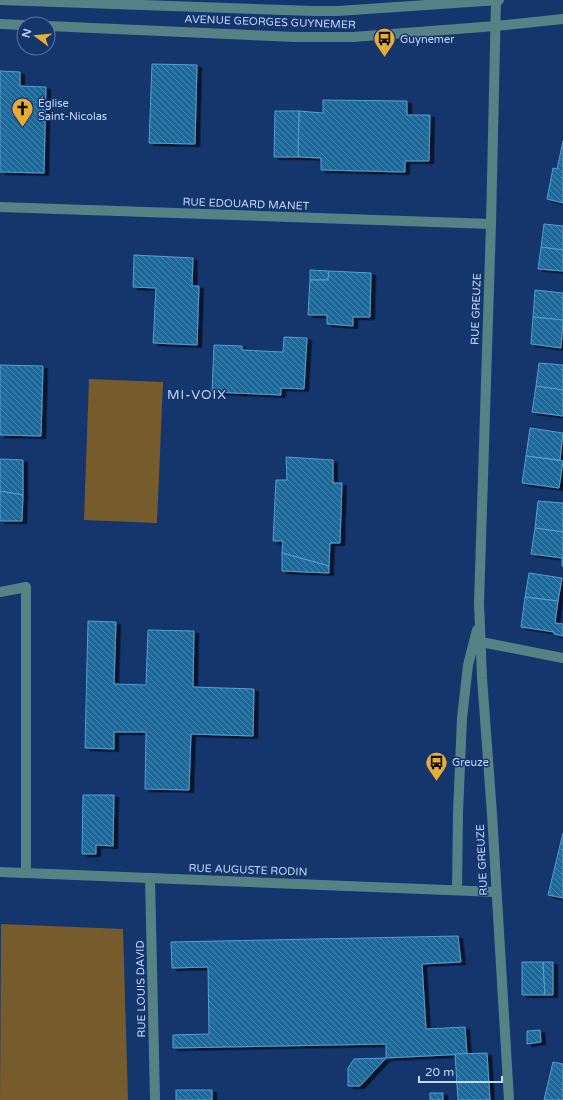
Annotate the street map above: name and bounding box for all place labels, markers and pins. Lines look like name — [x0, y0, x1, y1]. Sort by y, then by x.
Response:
bus stop icon: Guynemer — [371, 26, 397, 59]
place label: Guynemer — [400, 33, 455, 46]
church icon: Église Saint-Nicolas — [9, 96, 35, 129]
place label: Église Saint-Nicolas — [38, 96, 107, 123]
bus stop icon: Greuze — [424, 749, 450, 782]
place label: Greuze — [452, 756, 489, 769]

